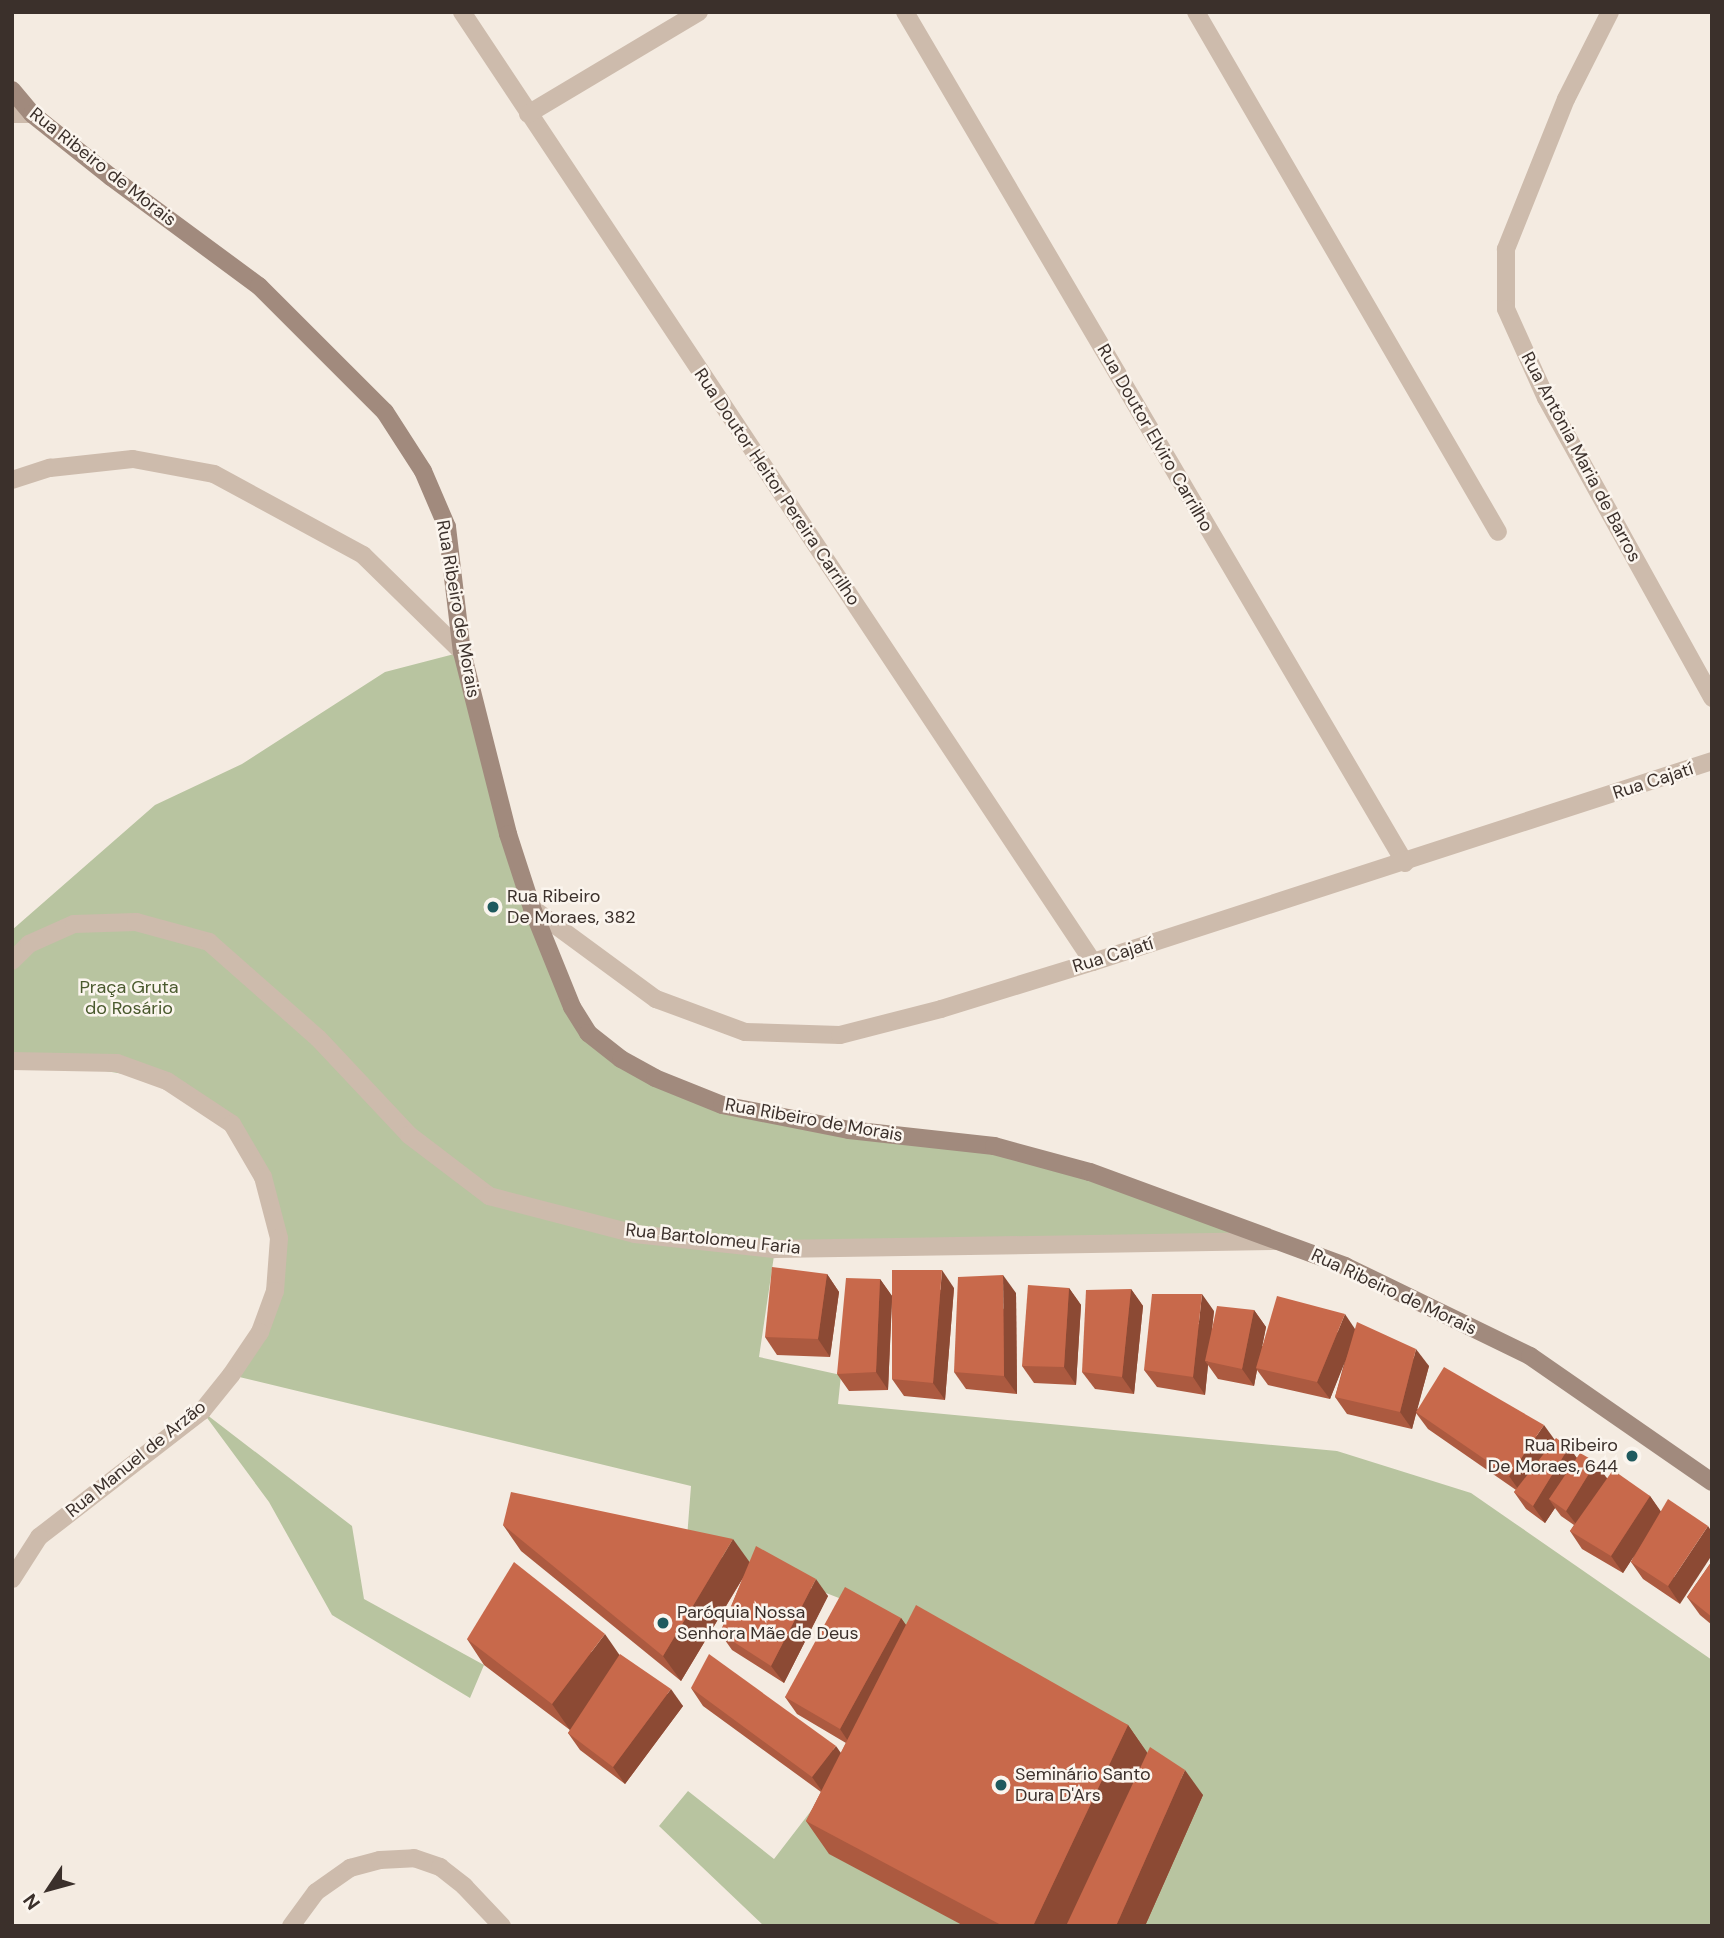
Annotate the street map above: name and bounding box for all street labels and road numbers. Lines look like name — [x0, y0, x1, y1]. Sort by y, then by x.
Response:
street label: Rua Ribeiro de Morais — [25, 103, 181, 231]
street label: Rua Doutor Elviro Carrilho — [1092, 340, 1218, 536]
street label: Rua Antônia Maria de Barros — [1516, 348, 1646, 566]
street label: Rua Doutor Heitor Pereira Carrilho — [689, 364, 865, 610]
street label: Rua Ribeiro de Morais — [432, 518, 484, 700]
street label: Rua Cajatí — [1610, 758, 1696, 804]
street label: Rua Cajatí — [1070, 932, 1156, 978]
street label: Rua Ribeiro de Morais — [723, 1094, 905, 1146]
street label: Rua Bartolomeu Faria — [624, 1219, 802, 1259]
street label: Rua Ribeiro de Morais — [1308, 1244, 1480, 1340]
street label: Rua Manuel de Arzão — [62, 1396, 210, 1522]

